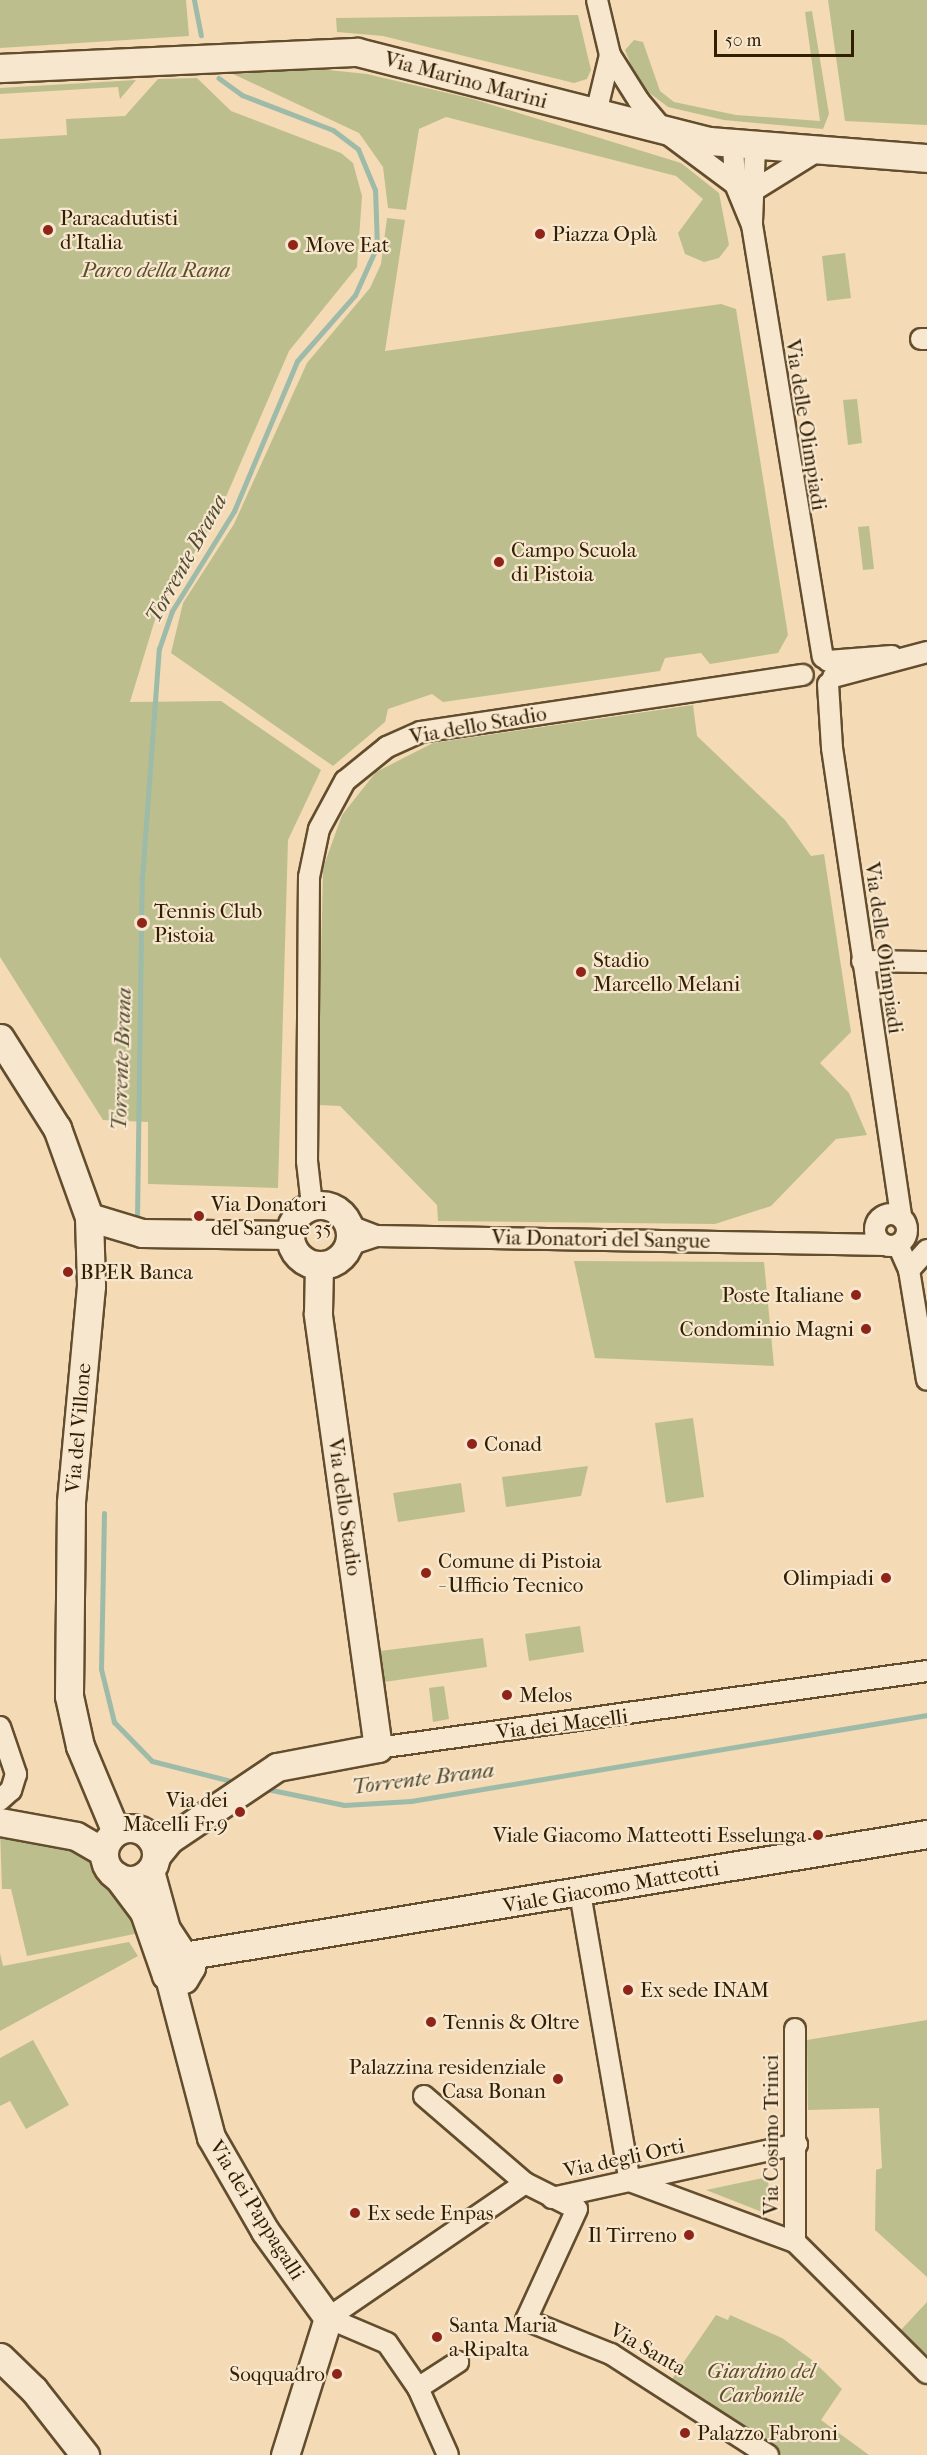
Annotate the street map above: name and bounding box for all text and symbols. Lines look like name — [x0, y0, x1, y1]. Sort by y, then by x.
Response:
scale bar — [717, 18, 856, 56]
text: 50 m — [725, 30, 761, 51]
street label: Via Marino Marini — [382, 46, 550, 114]
place label: Paracadutisti d'Italia — [60, 205, 178, 255]
place label: Piazza Oplà — [552, 221, 657, 247]
marker: Paracadutisti d'Italia — [41, 223, 55, 237]
marker: Piazza Oplà — [533, 227, 547, 241]
place label: Move Eat — [305, 232, 389, 258]
marker: Move Eat — [286, 238, 300, 252]
park label: Parco della Rana — [82, 257, 230, 283]
street label: Via delle Olimpiadi — [780, 338, 832, 512]
water label: Torrente Brana — [141, 490, 233, 628]
place label: Campo Scuola di Pistoia — [511, 537, 637, 587]
marker: Campo Scuola di Pistoia — [492, 555, 506, 569]
street label: Via dello Stadio — [408, 701, 548, 749]
street label: Via delle Olimpiadi — [859, 861, 909, 1035]
place label: Tennis Club Pistoia — [154, 898, 262, 948]
marker: Tennis Club Pistoia — [135, 916, 149, 930]
place label: Stadio Marcello Melani — [593, 947, 740, 997]
marker: Stadio Marcello Melani — [574, 965, 588, 979]
water label: Torrente Brana — [106, 987, 138, 1131]
place label: Via Donatori del Sangue 35 — [211, 1191, 332, 1241]
marker: Via Donatori del Sangue 35 — [192, 1209, 206, 1223]
street label: Via Donatori del Sangue — [491, 1224, 711, 1254]
place label: BPER Banca — [80, 1259, 193, 1285]
marker: BPER Banca — [61, 1265, 75, 1279]
place label: Poste Italiane — [722, 1282, 844, 1308]
marker: Poste Italiane — [849, 1288, 863, 1302]
place label: Condominio Magni — [680, 1316, 854, 1342]
marker: Condominio Magni — [859, 1322, 873, 1336]
street label: Via del Villone — [60, 1362, 96, 1494]
place label: Conad — [484, 1431, 542, 1457]
street label: Via dello Stadio — [323, 1437, 367, 1577]
marker: Conad — [465, 1437, 479, 1451]
place label: Comune di Pistoia - Ufficio Tecnico — [438, 1548, 601, 1598]
place label: Olimpiadi — [783, 1565, 874, 1591]
marker: Comune di Pistoia - Ufficio Tecnico — [419, 1566, 433, 1580]
marker: Olimpiadi — [879, 1571, 893, 1585]
place label: Melos — [519, 1682, 572, 1708]
marker: Melos — [500, 1688, 514, 1702]
street label: Via dei Macelli — [495, 1703, 629, 1745]
water label: Torrente Brana — [350, 1757, 496, 1801]
place label: Via dei Macelli Fr.9 — [123, 1787, 228, 1837]
marker: Via dei Macelli Fr.9 — [233, 1805, 247, 1819]
place label: Viale Giacomo Matteotti Esselunga — [493, 1822, 806, 1848]
marker: Viale Giacomo Matteotti Esselunga — [811, 1828, 825, 1842]
street label: Viale Giacomo Matteotti — [501, 1856, 721, 1918]
place label: Ex sede INAM — [640, 1977, 769, 2003]
marker: Ex sede INAM — [621, 1983, 635, 1997]
place label: Tennis & Oltre — [443, 2009, 579, 2035]
marker: Tennis & Oltre — [424, 2015, 438, 2029]
place label: Palazzina residenziale Casa Bonan — [349, 2054, 546, 2104]
street label: Via Cosimo Trinci — [758, 2055, 784, 2215]
marker: Palazzina residenziale Casa Bonan — [551, 2072, 565, 2086]
street label: Via degli Orti — [561, 2133, 687, 2183]
street label: Via dei Pappagalli — [204, 2135, 310, 2285]
place label: Ex sede Enpas — [367, 2200, 494, 2226]
marker: Ex sede Enpas — [348, 2206, 362, 2220]
place label: Il Tirreno — [588, 2222, 677, 2248]
marker: Il Tirreno — [682, 2228, 696, 2242]
place label: Santa Maria a Ripalta — [449, 2312, 557, 2362]
street label: Via Santa — [605, 2317, 691, 2381]
marker: Santa Maria a Ripalta — [430, 2330, 444, 2344]
park label: Giardino del Carbonile — [707, 2358, 815, 2408]
place label: Soqquadro — [229, 2361, 325, 2387]
marker: Soqquadro — [330, 2367, 344, 2381]
place label: Palazzo Fabroni — [697, 2420, 838, 2446]
marker: Palazzo Fabroni — [678, 2426, 692, 2440]

